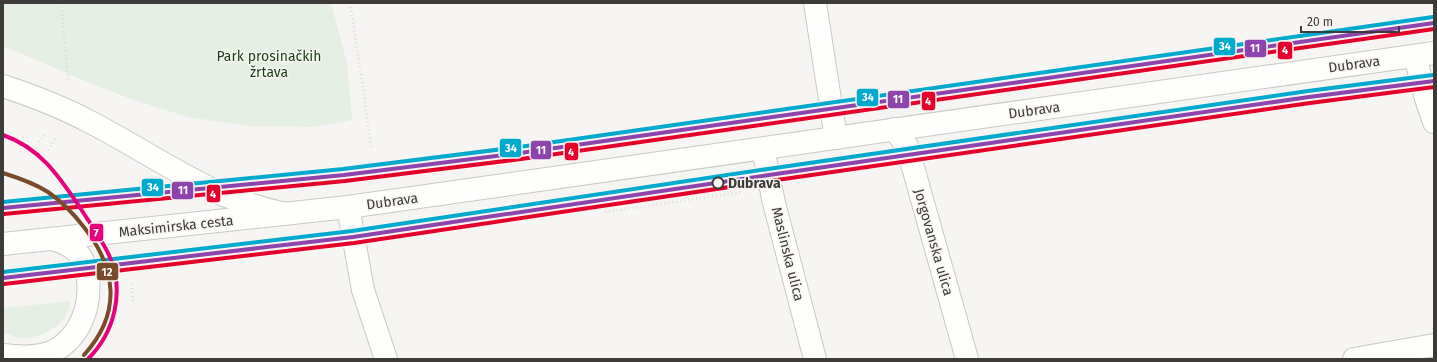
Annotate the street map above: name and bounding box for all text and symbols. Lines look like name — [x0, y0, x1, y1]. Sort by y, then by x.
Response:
scale bar — [1301, 8, 1399, 34]
text: 20 m — [1307, 15, 1333, 29]
line badge: 34 — [1213, 37, 1236, 56]
line badge: 11 — [1244, 39, 1267, 58]
text: 34 — [1218, 40, 1231, 53]
line badge: 4 — [1277, 41, 1293, 60]
text: 11 — [1250, 42, 1260, 55]
text: 4 — [1282, 44, 1288, 57]
park label: Park prosinačkih žrtava — [216, 48, 322, 81]
street label: Dubrava — [1327, 52, 1381, 77]
line badge: 34 — [856, 88, 879, 107]
line badge: 11 — [887, 90, 910, 109]
text: 34 — [861, 91, 874, 104]
line badge: 4 — [921, 91, 936, 111]
text: 11 — [893, 93, 903, 106]
text: 4 — [925, 95, 931, 108]
street label: Dubrava — [1007, 98, 1061, 123]
line badge: 34 — [499, 138, 522, 158]
line badge: 11 — [530, 140, 552, 160]
text: 34 — [504, 142, 517, 155]
line badge: 4 — [564, 142, 579, 161]
text: 11 — [536, 144, 546, 157]
text: 4 — [568, 146, 574, 159]
place label: Dubrava — [728, 175, 781, 192]
marker: Dubrava — [711, 176, 725, 190]
line badge: 34 — [141, 178, 164, 197]
text: 34 — [146, 181, 159, 194]
line badge: 11 — [171, 181, 194, 200]
text: 11 — [178, 184, 188, 197]
line badge: 4 — [206, 184, 221, 203]
street label: Jorgovanska ulica — [910, 187, 957, 298]
text: 4 — [210, 188, 216, 201]
street label: Dubrava — [365, 189, 419, 214]
street label: Maslinska ulica — [768, 205, 807, 303]
street label: Maksimirska cesta — [118, 212, 234, 241]
line badge: 7 — [89, 223, 104, 242]
text: 7 — [93, 227, 99, 240]
line badge: 12 — [96, 262, 119, 281]
text: 12 — [102, 266, 113, 279]

